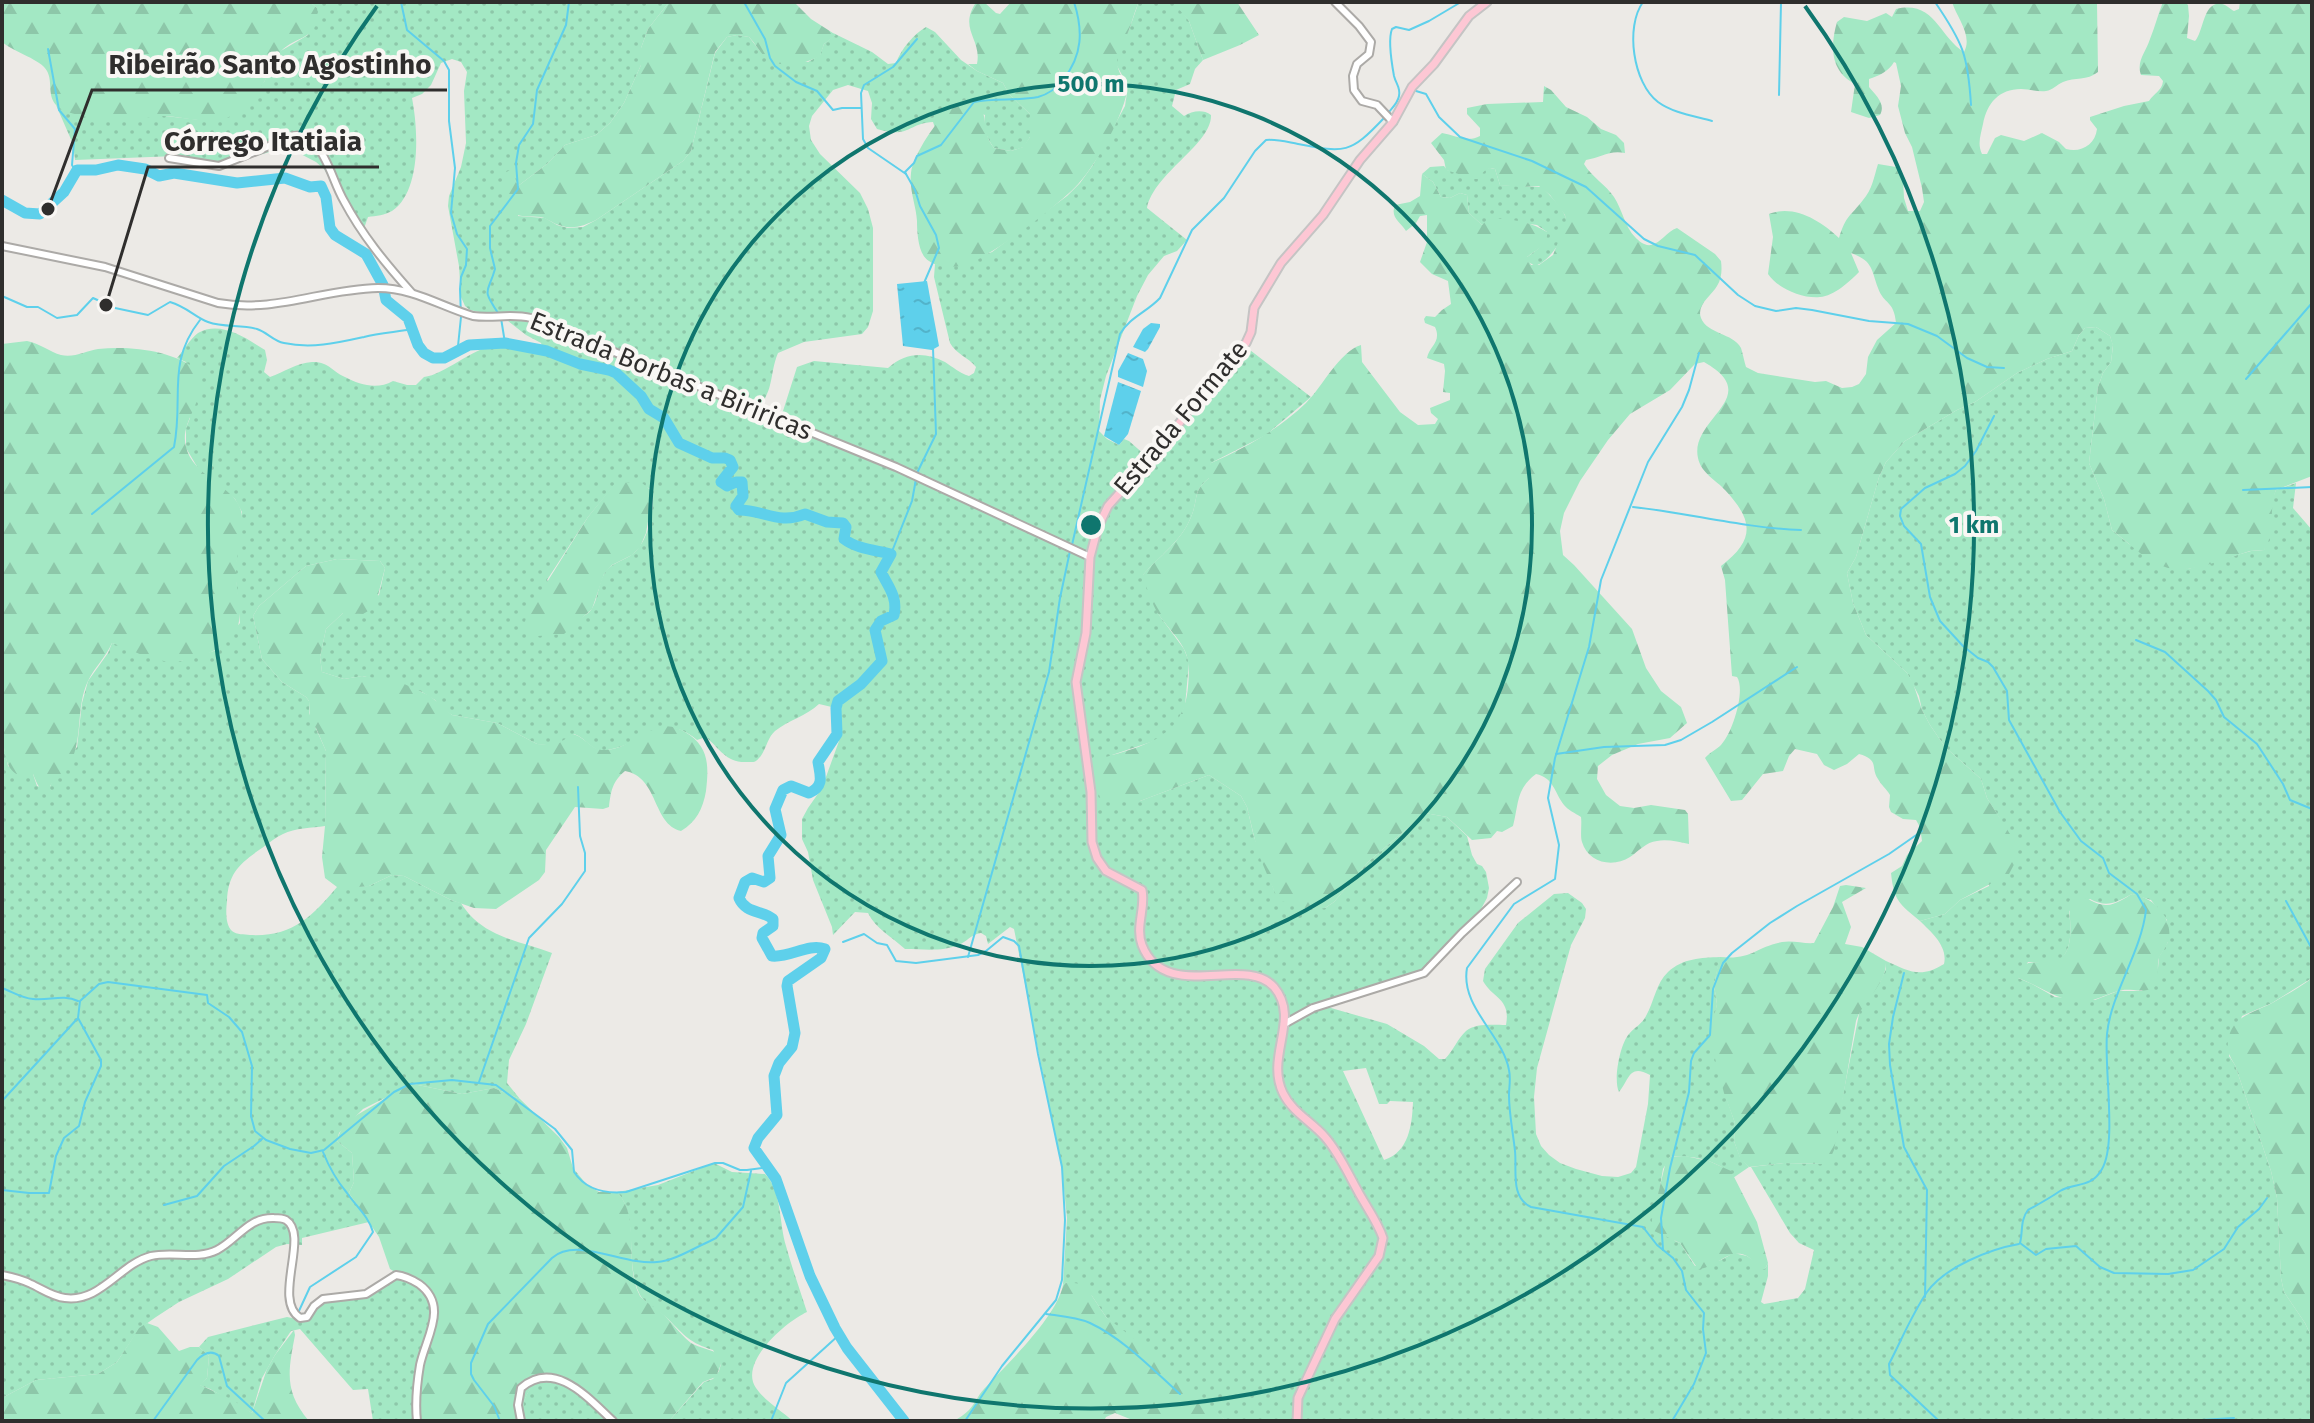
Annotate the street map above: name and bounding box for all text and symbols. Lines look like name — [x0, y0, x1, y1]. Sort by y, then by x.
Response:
callout: Ribeirão Santo Agostinho — [92, 38, 447, 90]
text: Ribeirão Santo Agostinho — [108, 48, 432, 81]
text: 500 m — [1058, 70, 1124, 98]
callout: Córrego Itatiaia — [148, 115, 379, 167]
text: Córrego Itatiaia — [164, 125, 362, 158]
street label: Estrada Borbas a Biriricas — [525, 305, 817, 447]
street label: Estrada Formate — [1107, 335, 1255, 501]
centre of rings — [1077, 511, 1105, 539]
text: 1 km — [1949, 511, 1999, 539]

